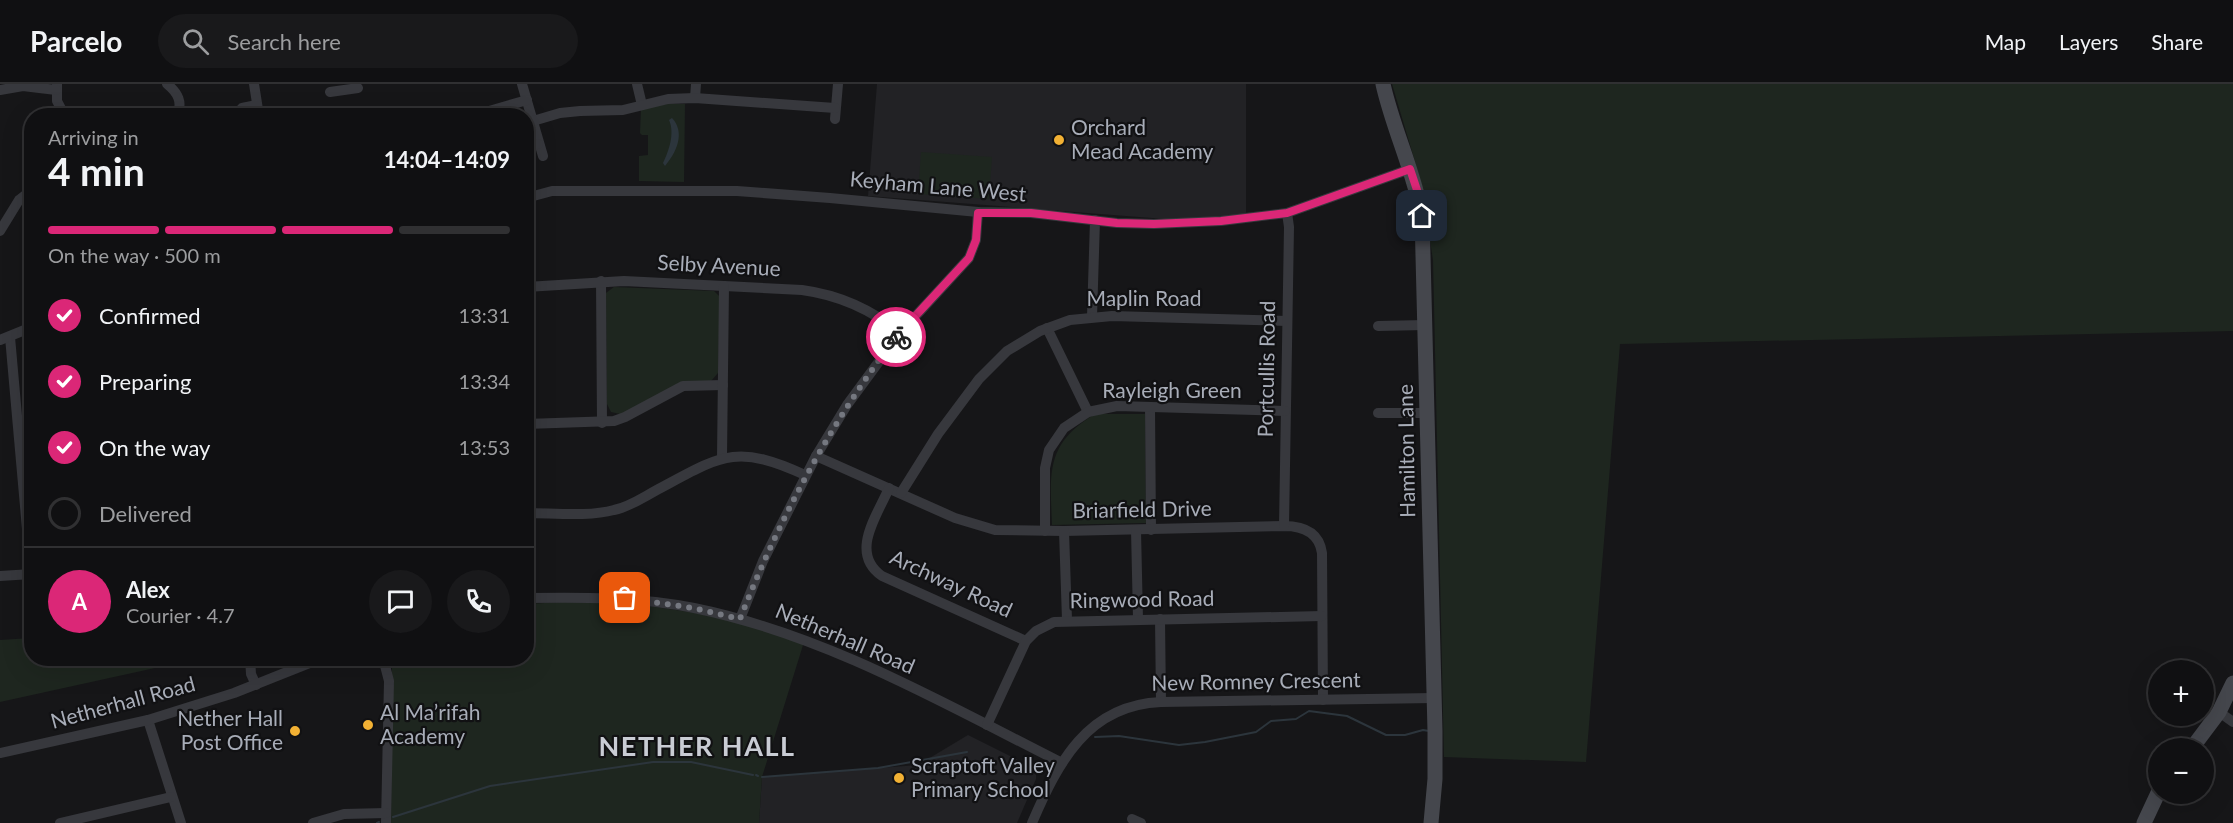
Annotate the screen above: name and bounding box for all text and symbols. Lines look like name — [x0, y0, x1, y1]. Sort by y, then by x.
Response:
search box — [158, 14, 578, 68]
text: Parcelo — [30, 24, 122, 58]
icon: search — [179, 25, 212, 58]
text: Search here — [227, 28, 341, 55]
text: Map — [1985, 29, 2026, 54]
text: Layers — [2059, 29, 2118, 54]
text: Share — [2151, 29, 2203, 54]
place label: Orchard Mead Academy — [1071, 114, 1213, 163]
text: Arriving in — [48, 125, 139, 149]
marker: Orchard Mead Academy — [1052, 133, 1066, 147]
text: 14:04–14:09 — [384, 146, 510, 173]
text: 4 min — [48, 148, 145, 194]
street label: Keyham Lane West — [849, 165, 1028, 206]
pin — [1396, 190, 1447, 241]
icon: home — [1405, 199, 1438, 232]
text: On the way · 500 m — [48, 243, 221, 267]
street label: Selby Avenue — [657, 249, 781, 280]
street label: Maplin Road — [1086, 285, 1202, 310]
icon: check — [48, 299, 81, 332]
street label: Portcullis Road — [1252, 300, 1279, 438]
text: Confirmed — [99, 302, 201, 329]
text: 13:31 — [459, 303, 510, 327]
courier — [866, 307, 926, 367]
icon: bike — [880, 321, 913, 354]
icon: check — [48, 365, 81, 398]
text: Preparing — [99, 368, 191, 395]
text: 13:34 — [459, 369, 510, 393]
street label: Rayleigh Green — [1102, 377, 1242, 402]
street label: Hamilton Lane — [1392, 384, 1419, 518]
icon: check — [48, 431, 81, 464]
text: On the way — [99, 434, 210, 461]
text: 13:53 — [459, 435, 510, 459]
street label: Briarfield Drive — [1072, 495, 1212, 522]
text: Delivered — [99, 500, 192, 527]
street label: Archway Road — [887, 543, 1017, 622]
button: chat — [369, 570, 432, 633]
button: phone — [447, 570, 510, 633]
pin — [599, 572, 650, 623]
text: Alex — [126, 576, 170, 603]
icon: bag — [608, 581, 641, 614]
street label: Ringwood Road — [1069, 585, 1214, 612]
text: A — [72, 588, 87, 615]
street label: Netherhall Road — [772, 597, 919, 678]
text: Courier · 4.7 — [126, 603, 235, 627]
map controls — [2148, 660, 2214, 804]
button: + — [2148, 660, 2214, 726]
street label: New Romney Crescent — [1151, 666, 1361, 695]
street label: Netherhall Road — [48, 670, 198, 733]
place label: Al Ma’rifah Academy — [380, 699, 480, 748]
place label: Nether Hall Post Office — [177, 705, 283, 754]
marker: Al Ma’rifah Academy — [361, 718, 375, 732]
marker: Nether Hall Post Office — [288, 724, 302, 738]
district label: NETHER HALL — [599, 729, 795, 762]
button: − — [2148, 738, 2214, 804]
place label: Scraptoft Valley Primary School — [911, 752, 1055, 801]
marker: Scraptoft Valley Primary School — [892, 771, 906, 785]

